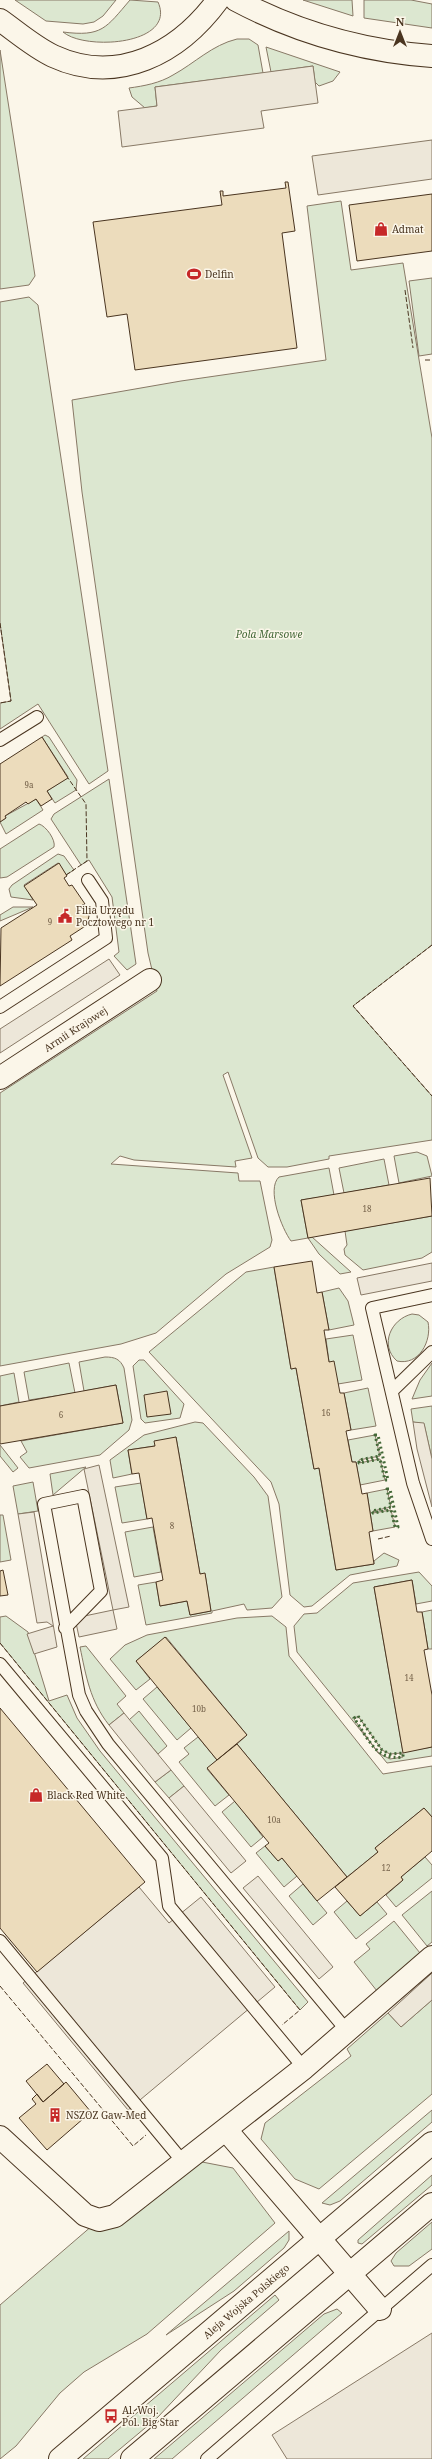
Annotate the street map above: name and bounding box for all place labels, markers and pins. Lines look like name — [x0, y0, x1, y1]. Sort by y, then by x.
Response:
shop icon: Admat — [373, 221, 389, 237]
place label: Admat — [392, 222, 424, 236]
sports icon: Delfin — [186, 266, 202, 282]
place label: Delfin — [205, 267, 234, 281]
place label: Filia Urzędu Pocztowego nr 1 — [76, 903, 154, 929]
public building icon: Filia Urzędu Pocztowego nr 1 — [57, 908, 73, 924]
shop icon: Black Red White — [28, 1787, 44, 1803]
place label: Black Red White — [47, 1788, 125, 1802]
building icon: NSZOZ Gaw-Med — [47, 2107, 63, 2123]
place label: NSZOZ Gaw-Med — [66, 2108, 146, 2122]
place label: Al. Woj. Pol. Big Star — [122, 2403, 179, 2429]
bus stop icon: Al. Woj. Pol. Big Star — [103, 2408, 119, 2424]

